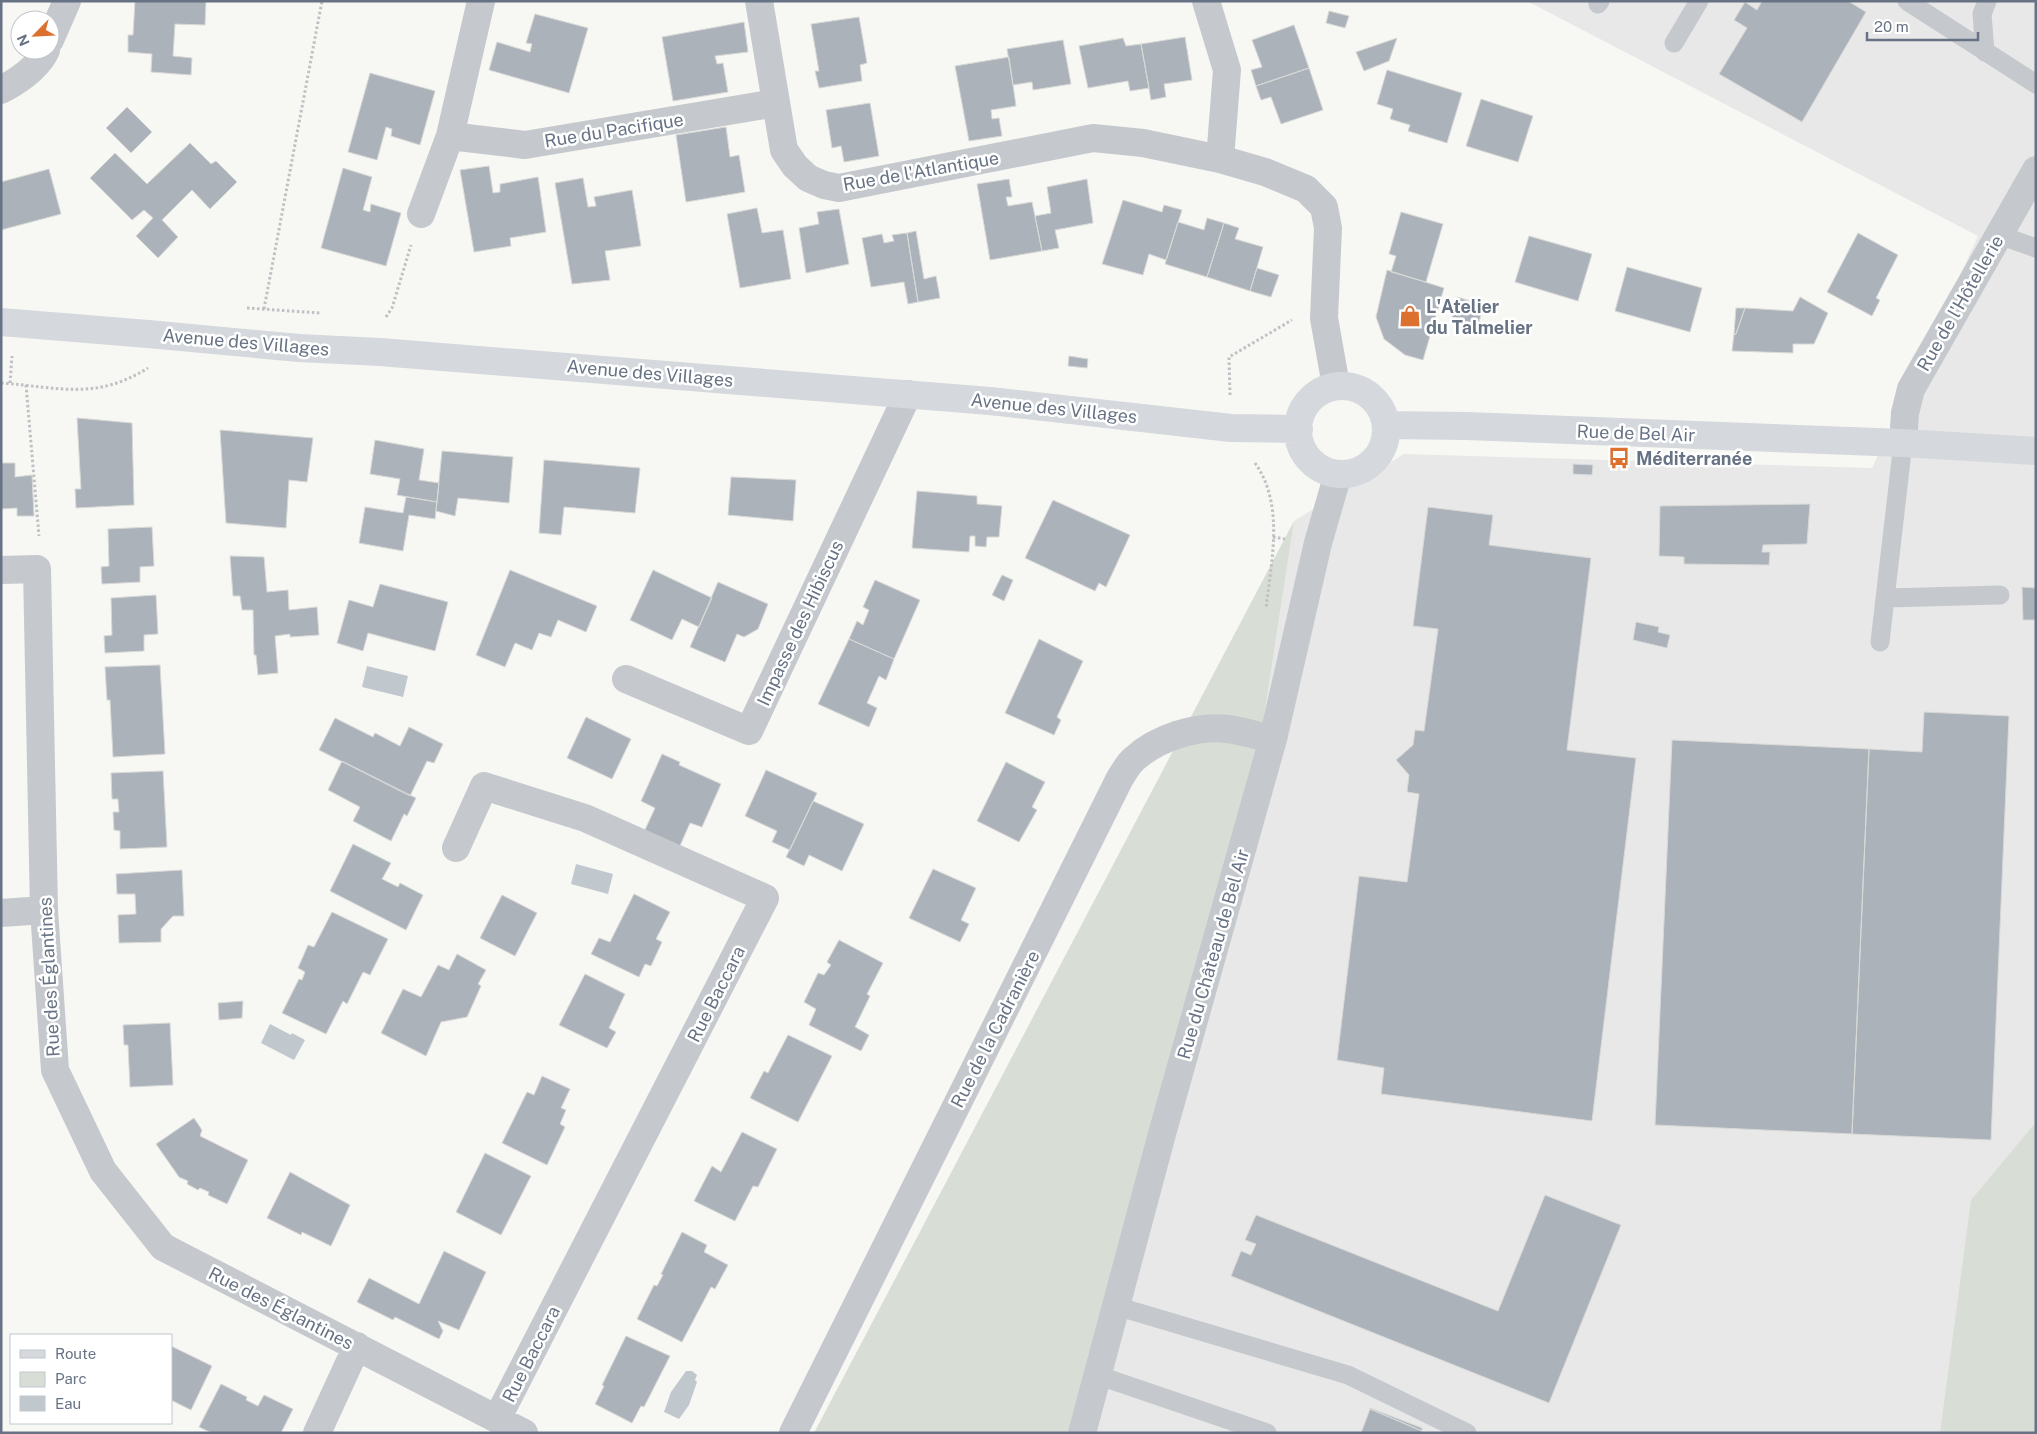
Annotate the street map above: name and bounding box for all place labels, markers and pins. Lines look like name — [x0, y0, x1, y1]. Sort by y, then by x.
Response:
place label: L'Atelier du Talmelier — [1426, 296, 1533, 338]
shop icon: L'Atelier du Talmelier — [1397, 303, 1423, 329]
bus stop icon: Méditerranée — [1606, 445, 1632, 471]
place label: Méditerranée — [1636, 448, 1752, 469]

